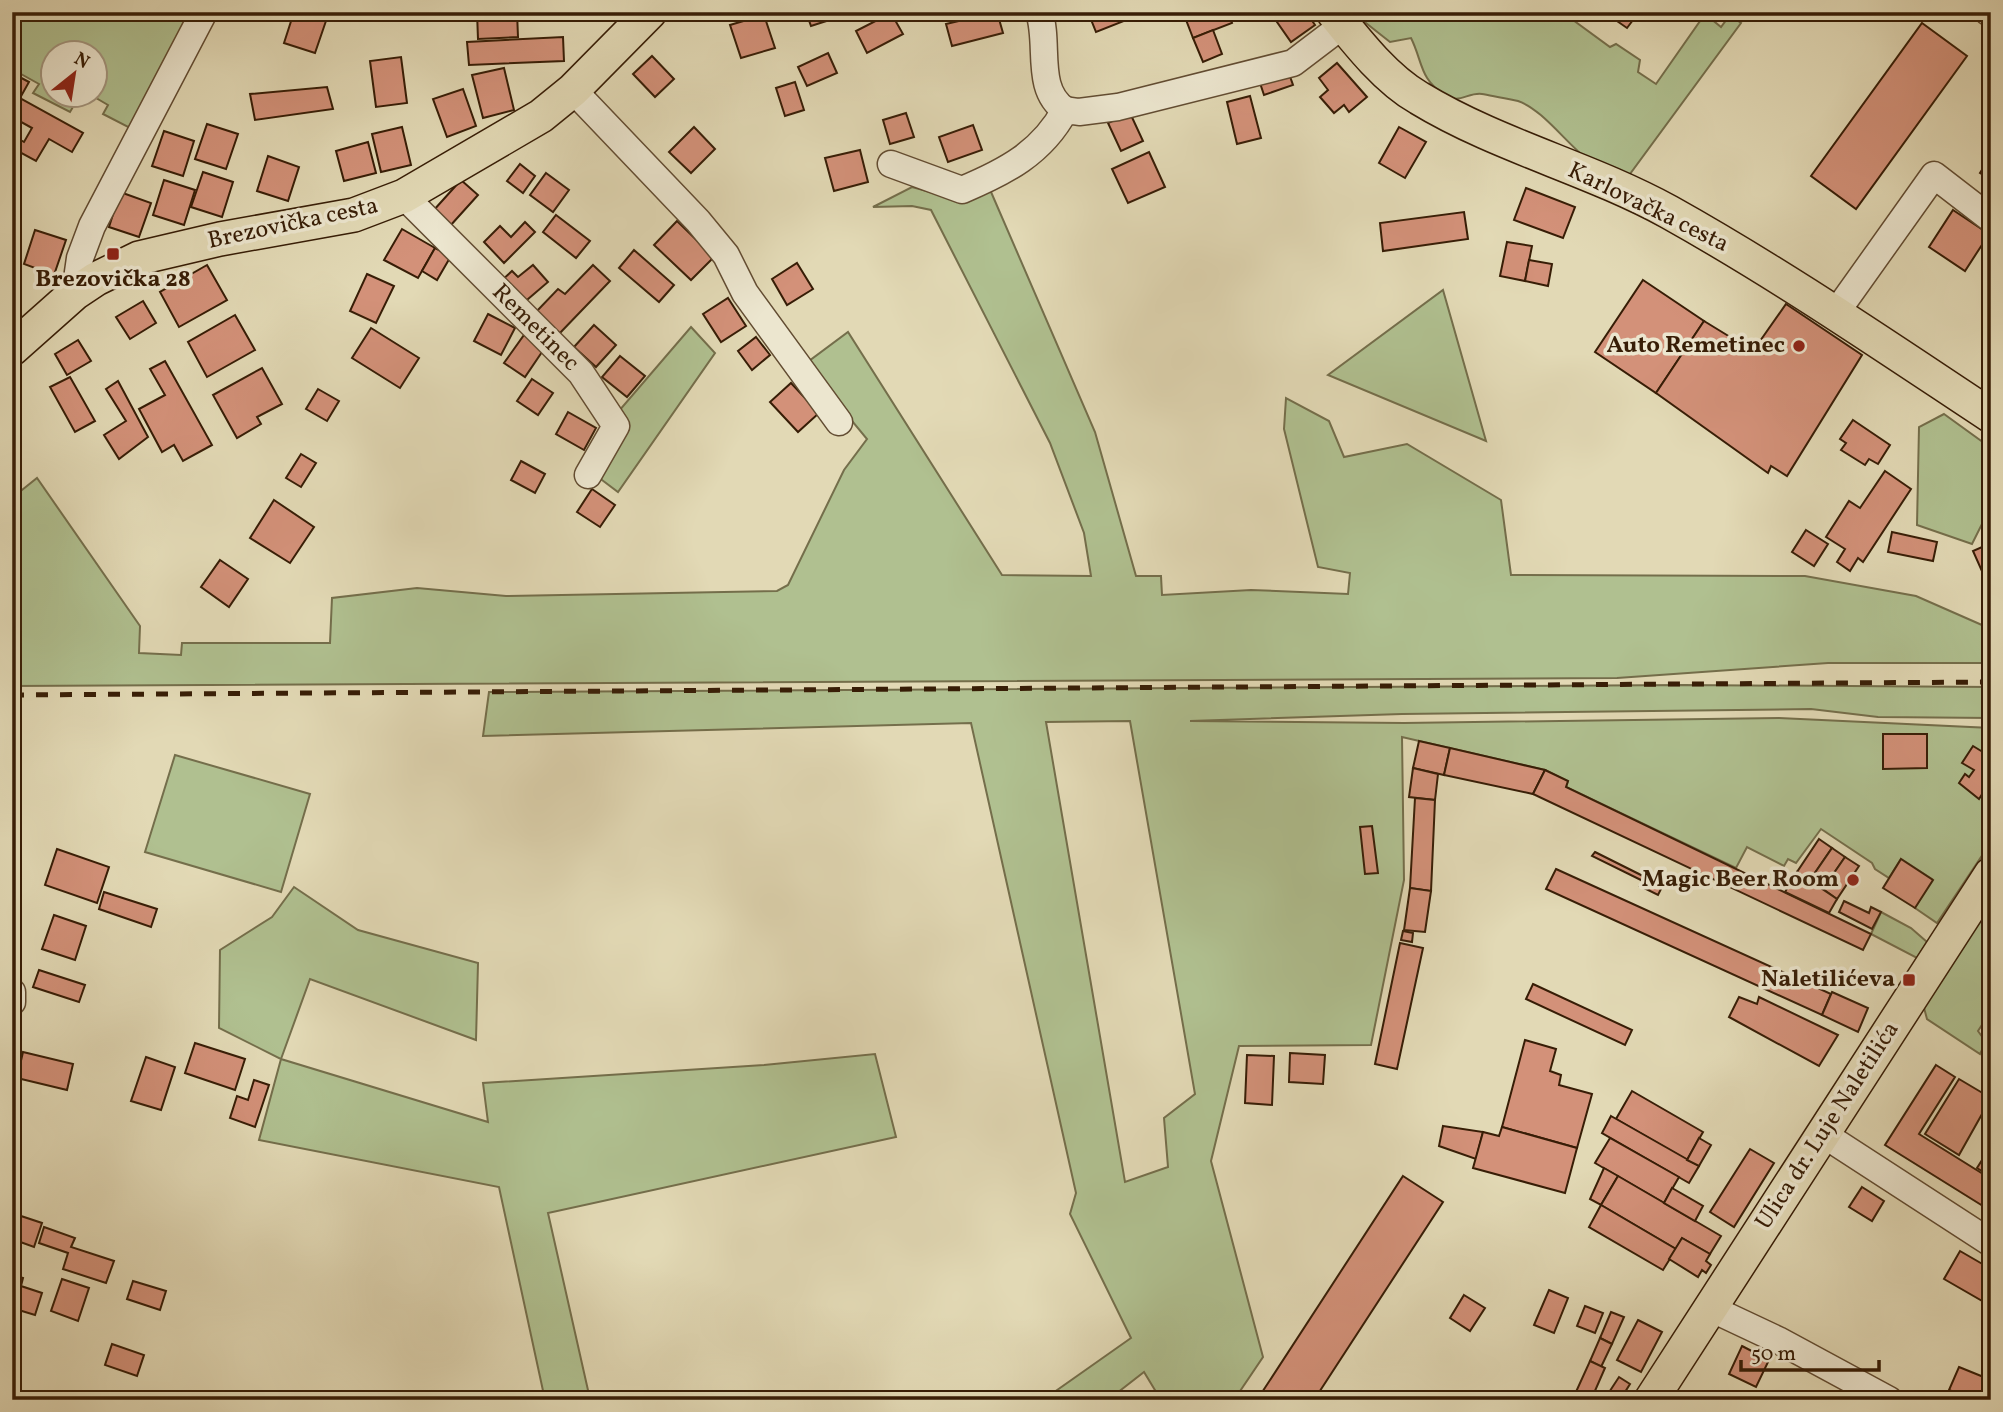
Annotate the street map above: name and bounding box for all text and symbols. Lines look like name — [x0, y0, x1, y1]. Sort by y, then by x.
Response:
north arrow — [38, 38, 108, 108]
text: N — [69, 46, 94, 76]
street label: Karlovačka cesta — [1562, 154, 1734, 262]
street label: Brezovička cesta — [205, 189, 381, 259]
marker: Brezovička 28 — [105, 246, 121, 262]
place label: Brezovička 28 — [35, 263, 191, 297]
street label: Remetinec — [483, 276, 587, 380]
place label: Auto Remetinec — [1606, 329, 1785, 363]
marker: Auto Remetinec — [1791, 338, 1807, 354]
place label: Magic Beer Room — [1642, 863, 1839, 897]
marker: Magic Beer Room — [1845, 872, 1861, 888]
place label: Naletilićeva — [1761, 963, 1895, 997]
marker: Naletilićeva — [1901, 972, 1917, 988]
street label: Ulica dr. Luje Naletilića — [1748, 1015, 1908, 1237]
scale bar — [1741, 1328, 1879, 1372]
text: 50 m — [1751, 1340, 1796, 1369]

